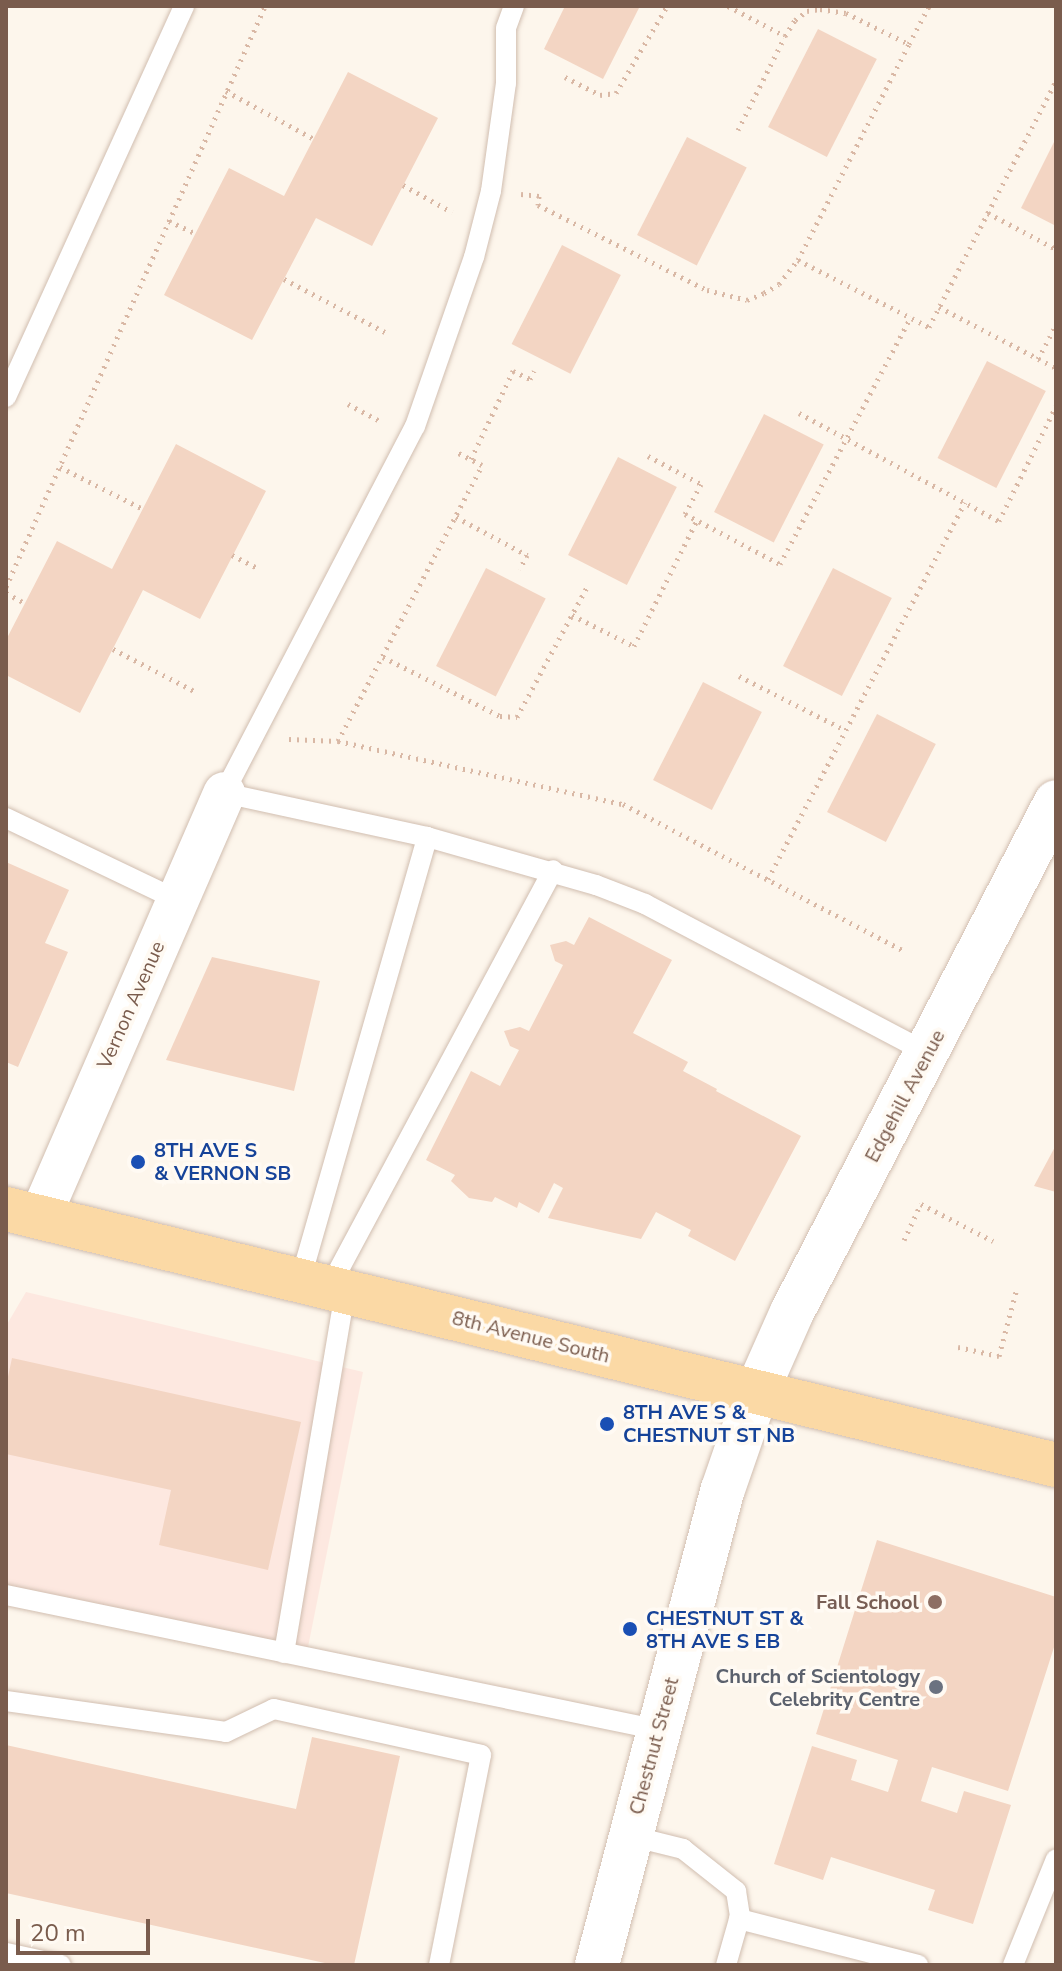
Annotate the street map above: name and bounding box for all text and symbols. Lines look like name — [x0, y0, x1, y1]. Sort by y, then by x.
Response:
street label: Vernon Avenue — [92, 937, 170, 1073]
street label: Edgehill Avenue — [860, 1026, 950, 1166]
place label: 8TH AVE S & VERNON SB — [154, 1138, 291, 1185]
marker: 8TH AVE S & VERNON SB — [129, 1153, 147, 1171]
street label: 8th Avenue South — [450, 1306, 612, 1368]
place label: 8TH AVE S & CHESTNUT ST NB — [623, 1400, 795, 1447]
marker: 8TH AVE S & CHESTNUT ST NB — [598, 1415, 616, 1433]
place label: Fall School — [816, 1590, 919, 1614]
marker: Fall School — [926, 1593, 944, 1611]
place label: CHESTNUT ST & 8TH AVE S EB — [646, 1606, 804, 1653]
marker: CHESTNUT ST & 8TH AVE S EB — [621, 1620, 639, 1638]
place label: Church of Scientology Celebrity Centre — [716, 1664, 920, 1711]
street label: Chestnut Street — [624, 1675, 684, 1817]
marker: Church of Scientology Celebrity Centre — [927, 1678, 945, 1696]
scale bar — [20, 1903, 154, 1953]
text: 20 m — [30, 1917, 86, 1949]

